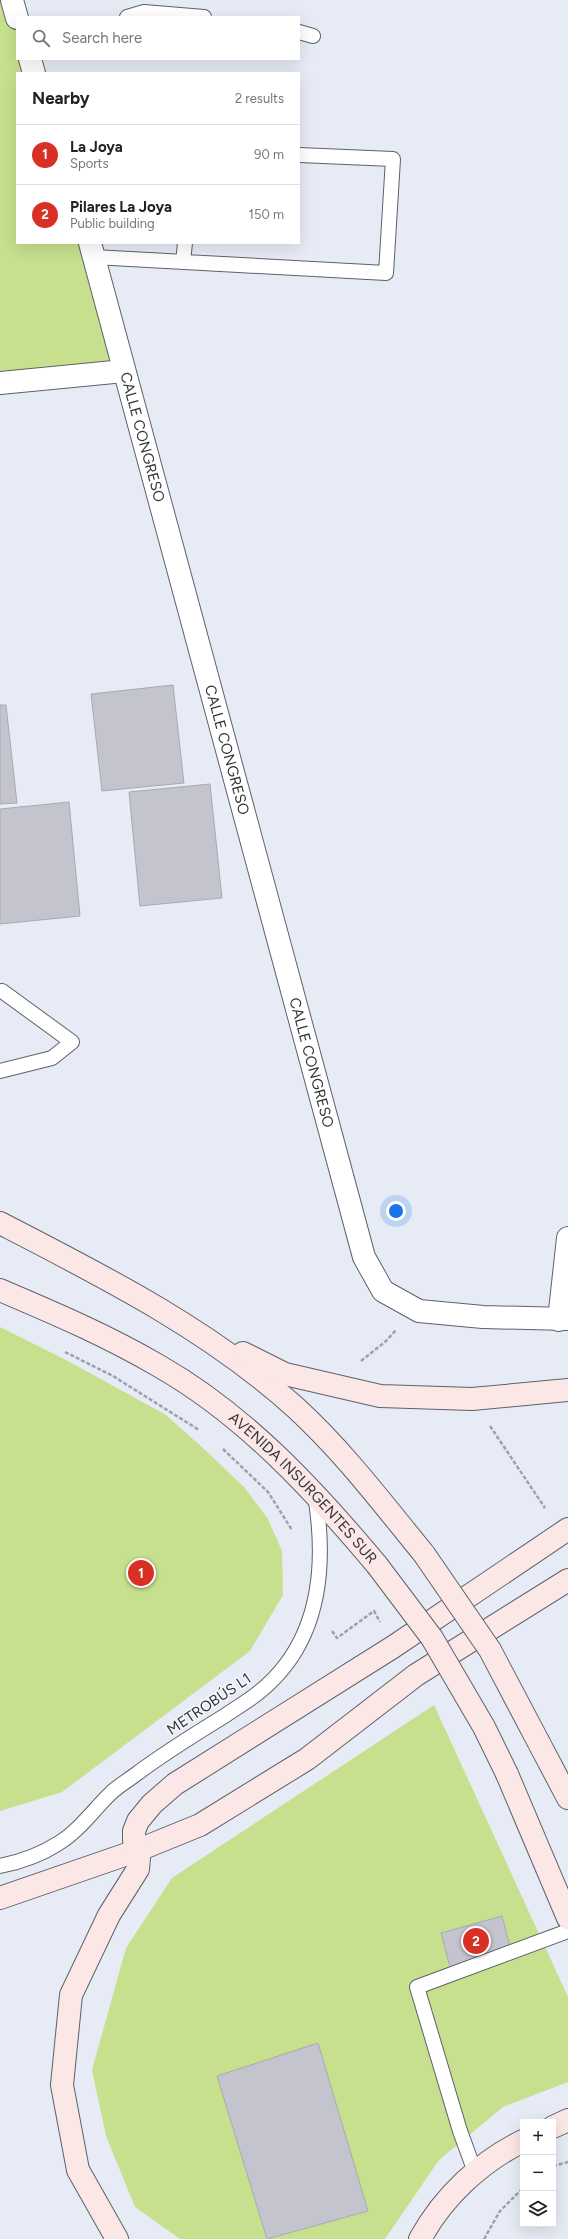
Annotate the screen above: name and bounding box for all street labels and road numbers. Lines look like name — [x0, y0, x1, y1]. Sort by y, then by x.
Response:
street label: CALLE CONGRESO — [116, 370, 169, 504]
street label: CALLE CONGRESO — [201, 683, 253, 817]
street label: CALLE CONGRESO — [285, 996, 338, 1130]
street label: AVENIDA INSURGENTES SUR — [225, 1408, 381, 1567]
street label: METROBÚS L1 — [164, 1669, 254, 1739]

